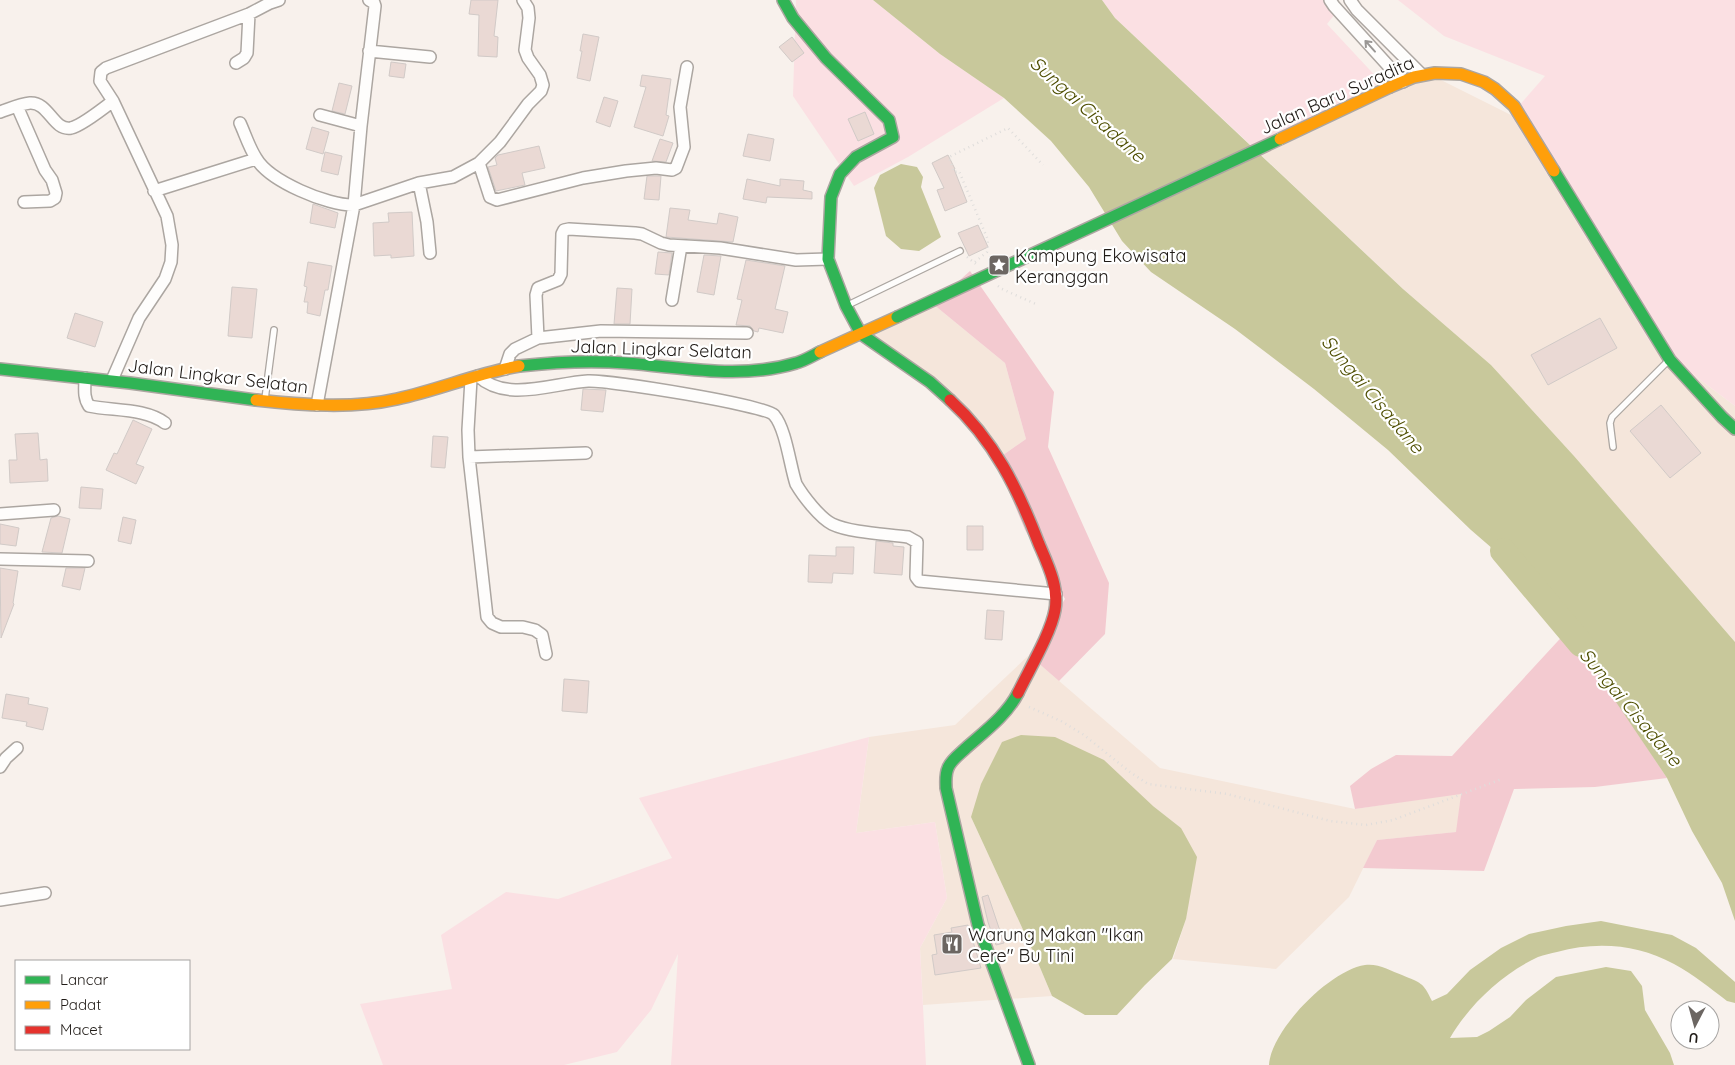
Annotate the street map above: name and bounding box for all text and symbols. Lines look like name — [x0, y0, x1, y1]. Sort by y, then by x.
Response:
one-way arrow — [1364, 39, 1376, 52]
water label: Sungai Cisadane — [1025, 51, 1152, 168]
street label: Jalan Baru Suradita — [1256, 51, 1418, 139]
place label: Kampung Ekowisata Keranggan — [1015, 244, 1186, 288]
place icon: Kampung Ekowisata Keranggan — [987, 253, 1011, 277]
water label: Sungai Cisadane — [1317, 330, 1430, 459]
street label: Jalan Lingkar Selatan — [570, 334, 752, 364]
street label: Jalan Lingkar Selatan — [126, 354, 310, 398]
water label: Sungai Cisadane — [1575, 643, 1688, 772]
place label: Warung Makan "Ikan Cere" Bu Tini — [968, 923, 1144, 967]
restaurant icon: Warung Makan "Ikan Cere" Bu Tini — [940, 932, 964, 956]
legend — [15, 960, 190, 1050]
text: Lancar — [60, 970, 109, 989]
text: Padat — [60, 995, 101, 1014]
north arrow — [1670, 1000, 1720, 1050]
text: Macet — [60, 1020, 103, 1039]
text: U — [1688, 1028, 1699, 1047]

